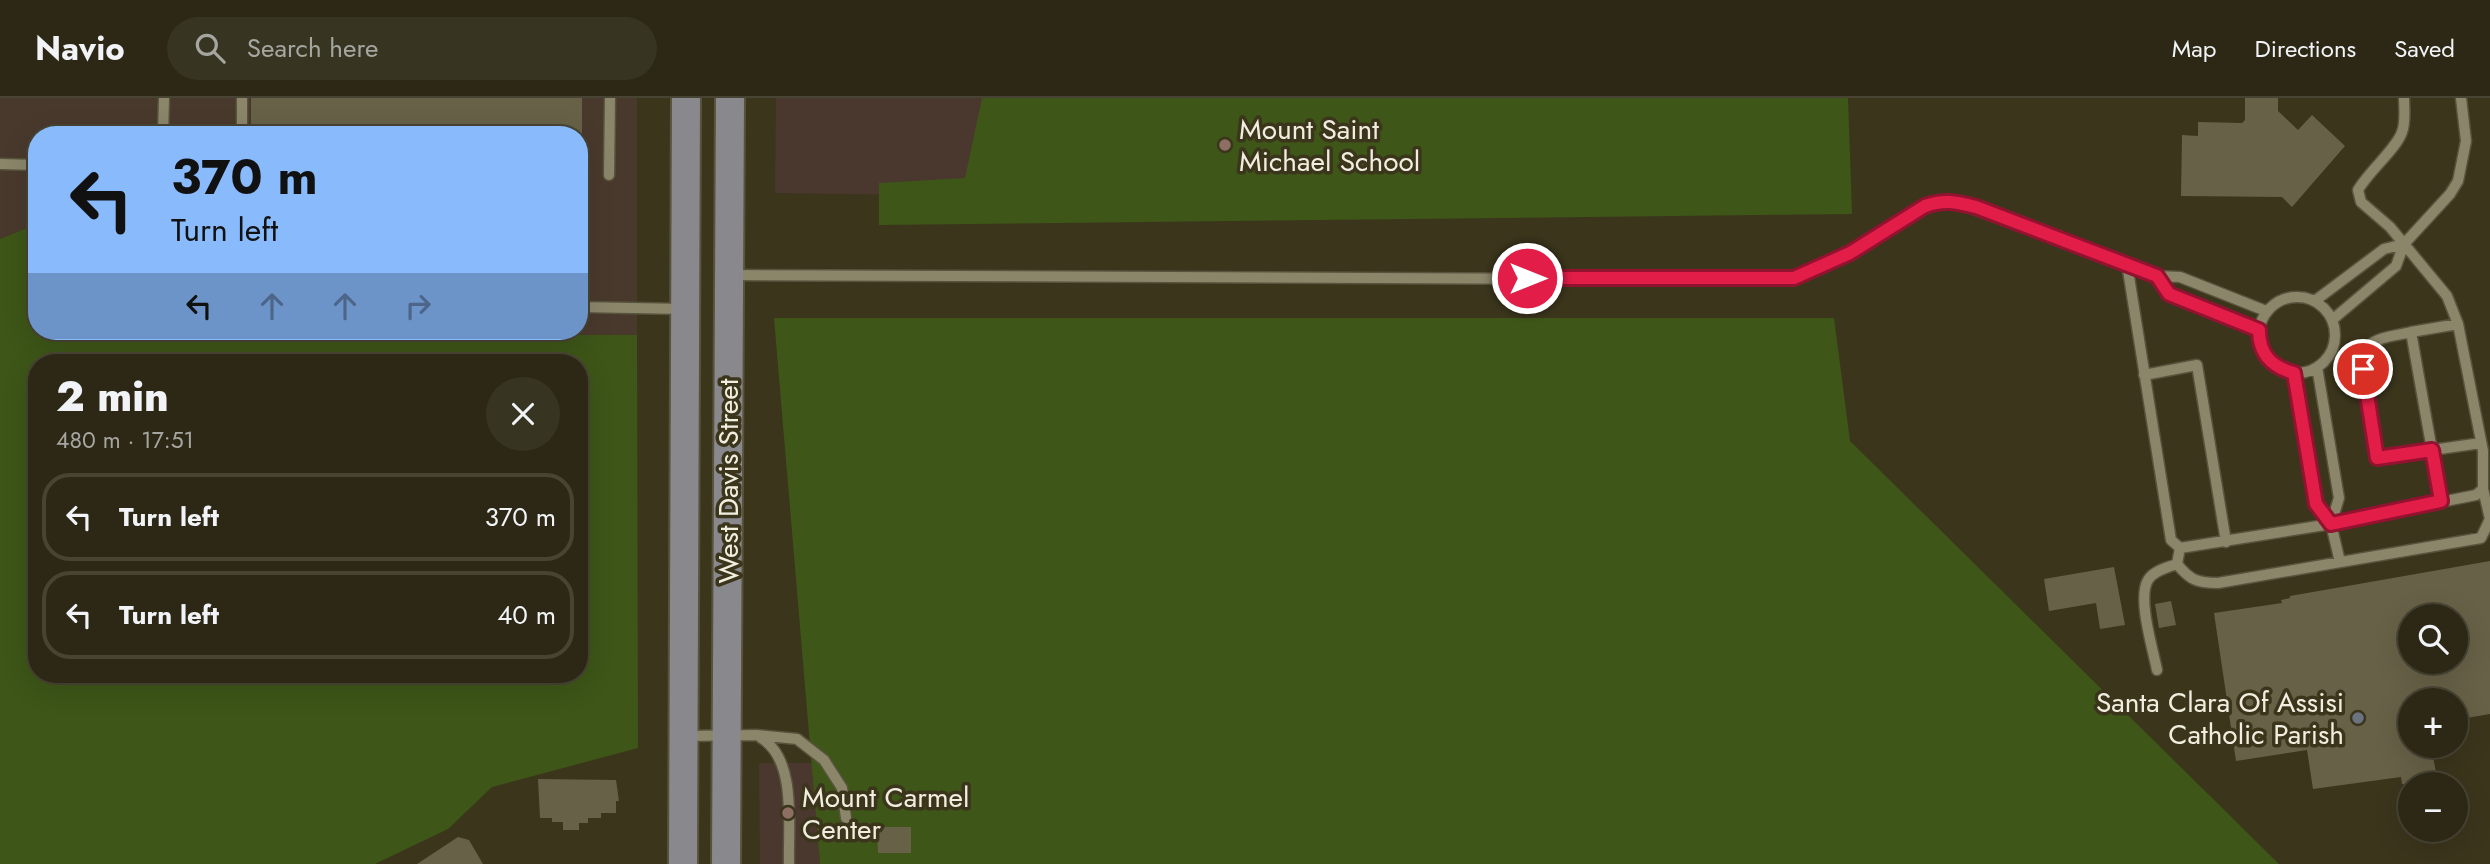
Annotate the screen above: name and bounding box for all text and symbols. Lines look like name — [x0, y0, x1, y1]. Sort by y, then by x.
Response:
search box — [167, 17, 657, 80]
text: Navio — [35, 25, 125, 72]
icon: search — [191, 29, 229, 67]
text: Search here — [247, 29, 378, 67]
text: Map — [2172, 31, 2217, 66]
text: Directions — [2255, 31, 2356, 66]
text: Saved — [2394, 31, 2455, 66]
place label: Mount Saint Michael School — [1239, 109, 1420, 182]
marker: Mount Saint Michael School — [1217, 137, 1233, 153]
text: 370 m — [171, 142, 318, 212]
icon: left — [56, 154, 147, 245]
text: Turn left — [171, 207, 278, 253]
position arrow — [1490, 241, 1564, 315]
icon: left — [180, 287, 218, 325]
icon: ahead — [253, 287, 291, 325]
icon: ahead — [326, 287, 364, 325]
icon: right — [399, 287, 437, 325]
pin — [2333, 339, 2393, 399]
icon: arrive — [2344, 350, 2382, 388]
text: 2 min — [56, 366, 169, 427]
button: close — [486, 377, 560, 451]
street label: West Davis Street — [708, 378, 749, 583]
text: 480 m · 17:51 — [56, 423, 194, 457]
icon: left — [60, 498, 98, 536]
text: Turn left — [119, 498, 219, 536]
text: 370 m — [485, 498, 556, 536]
icon: left — [60, 596, 98, 634]
text: Turn left — [119, 596, 219, 634]
text: 40 m — [497, 596, 556, 634]
map controls — [2398, 604, 2468, 842]
button: search — [2398, 604, 2468, 674]
place label: Santa Clara Of Assisi Catholic Parish — [2096, 682, 2344, 755]
button: + — [2398, 688, 2468, 758]
marker: Santa Clara Of Assisi Catholic Parish — [2350, 710, 2366, 726]
button: − — [2398, 772, 2468, 842]
place label: Mount Carmel Center — [802, 777, 969, 850]
marker: Mount Carmel Center — [780, 805, 796, 821]

